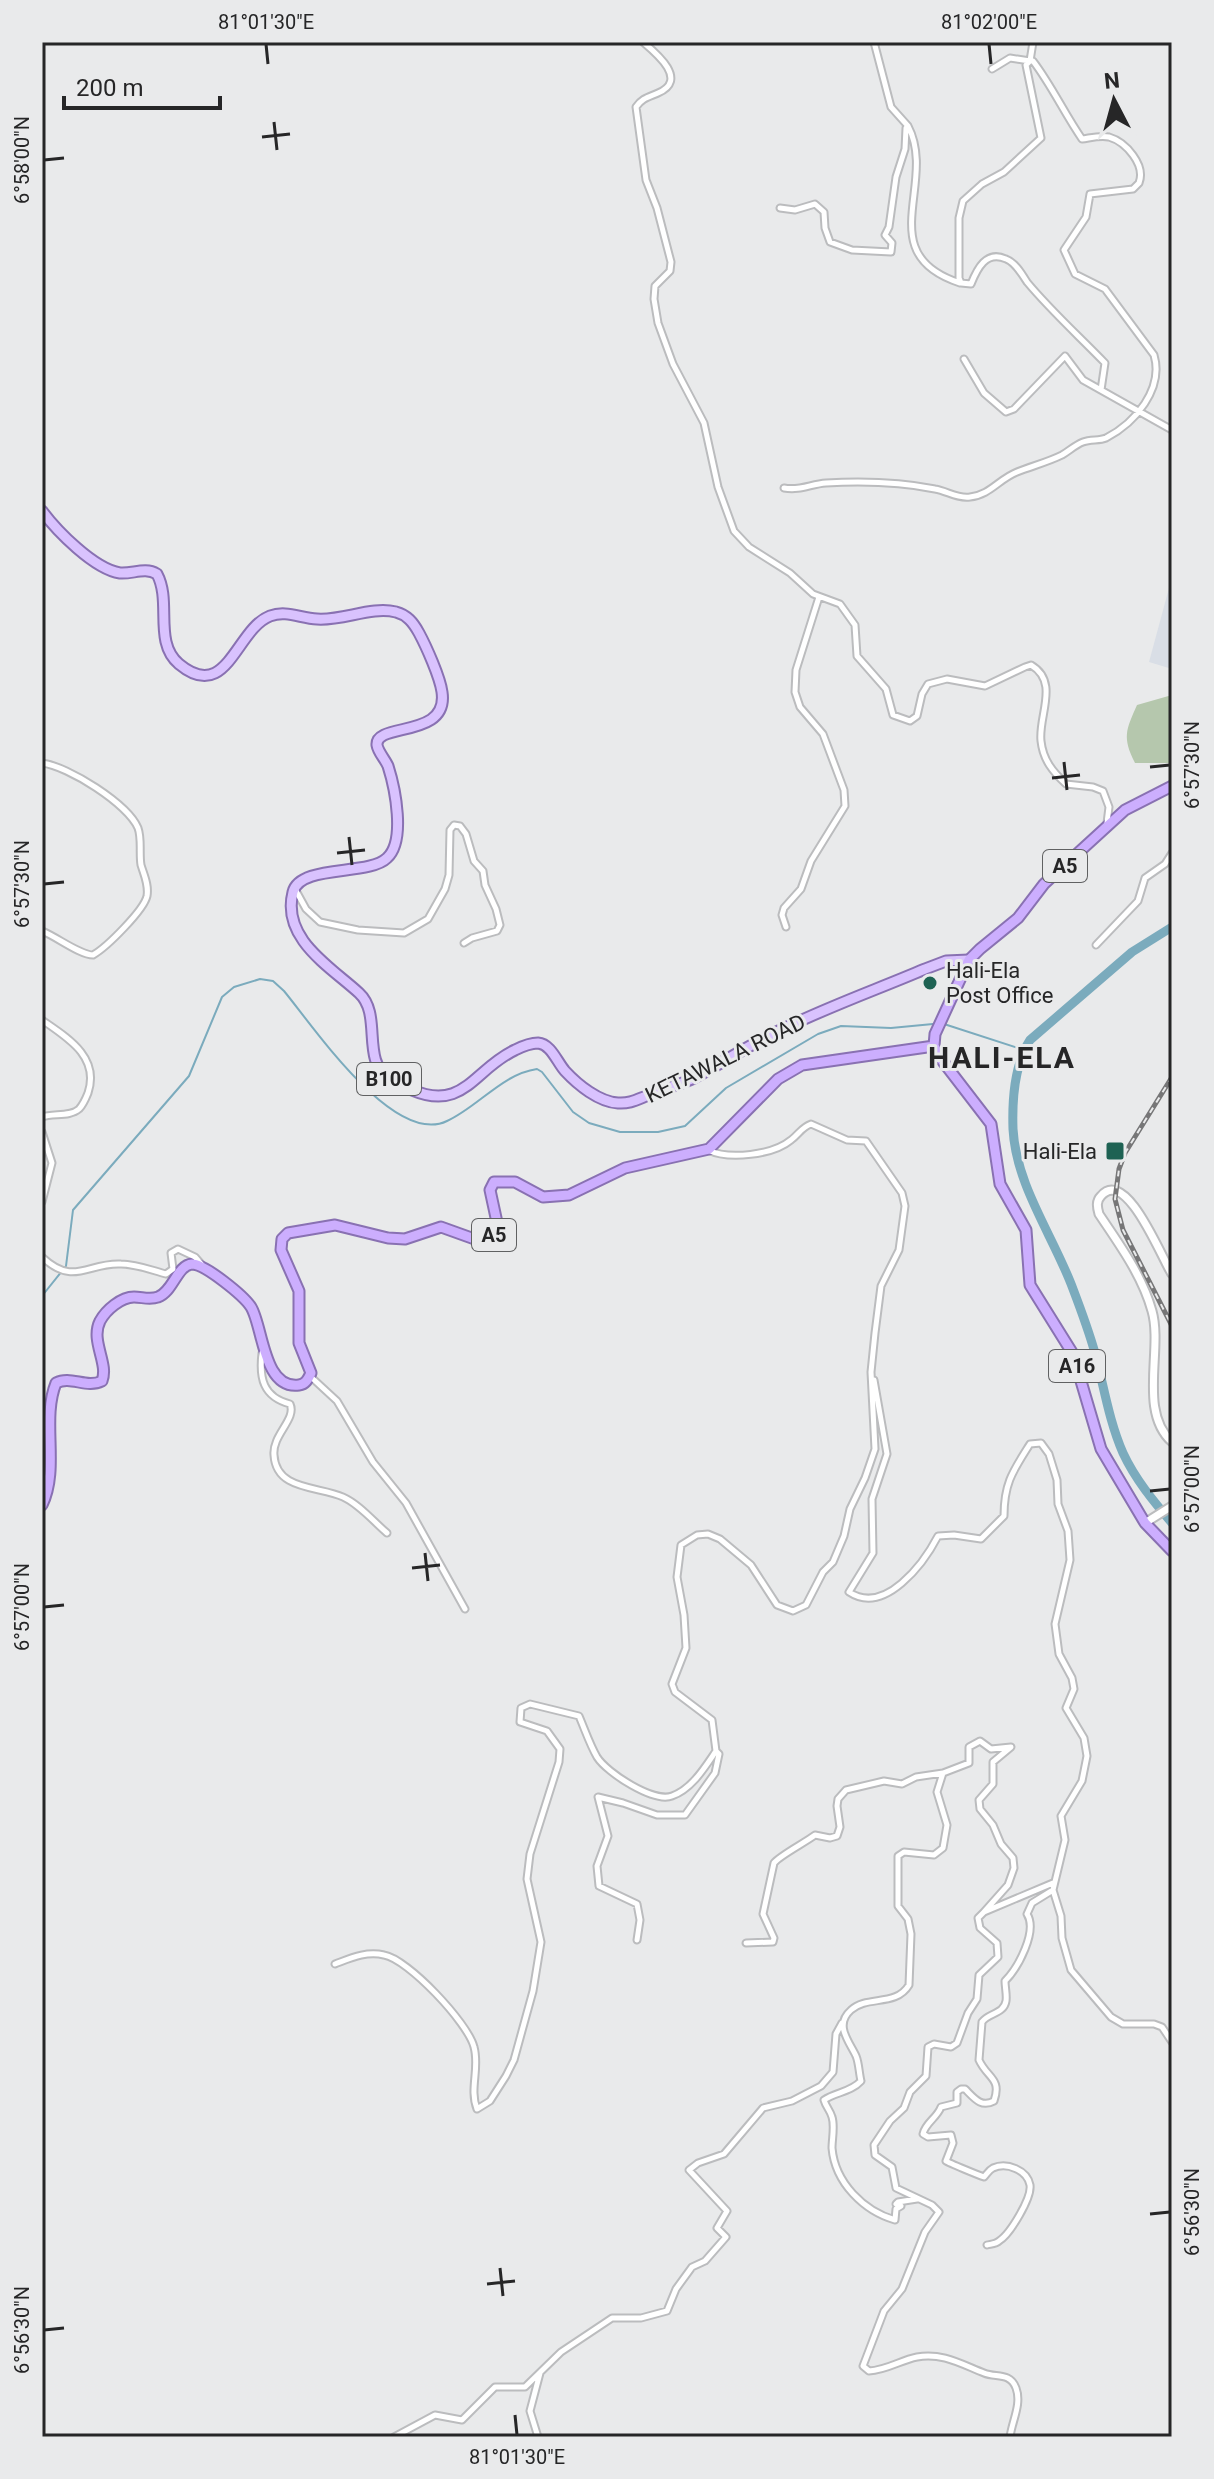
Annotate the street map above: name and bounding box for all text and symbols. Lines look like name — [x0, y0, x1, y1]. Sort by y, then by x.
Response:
text: 81°01'30"E — [218, 10, 314, 34]
text: 81°02'00"E — [941, 10, 1037, 34]
scale bar — [64, 60, 220, 110]
north arrow — [1074, 60, 1154, 140]
text: N — [1103, 67, 1121, 94]
text: 200 m — [76, 74, 143, 102]
text: 6°58'00"N — [10, 116, 34, 204]
text: 6°57'30"N — [1180, 721, 1204, 809]
text: 6°57'30"N — [10, 840, 34, 928]
road number: A5 — [1043, 850, 1087, 882]
place label: Hali-Ela Post Office — [946, 958, 1053, 1008]
marker: Hali-Ela Post Office — [921, 974, 939, 992]
street label: KETAWALA ROAD — [641, 1009, 809, 1108]
district label: HALI-ELA — [928, 1040, 1076, 1075]
road number: B100 — [357, 1063, 421, 1095]
place label: Hali-Ela — [1023, 1139, 1097, 1164]
marker: Hali-Ela — [1104, 1140, 1126, 1162]
road number: A5 — [472, 1219, 516, 1251]
road number: A16 — [1049, 1350, 1105, 1382]
text: 6°57'00"N — [1180, 1445, 1204, 1533]
text: 6°57'00"N — [10, 1563, 34, 1651]
text: 6°56'30"N — [1180, 2168, 1204, 2256]
text: 6°56'30"N — [10, 2286, 34, 2374]
text: 81°01'30"E — [469, 2445, 565, 2469]

